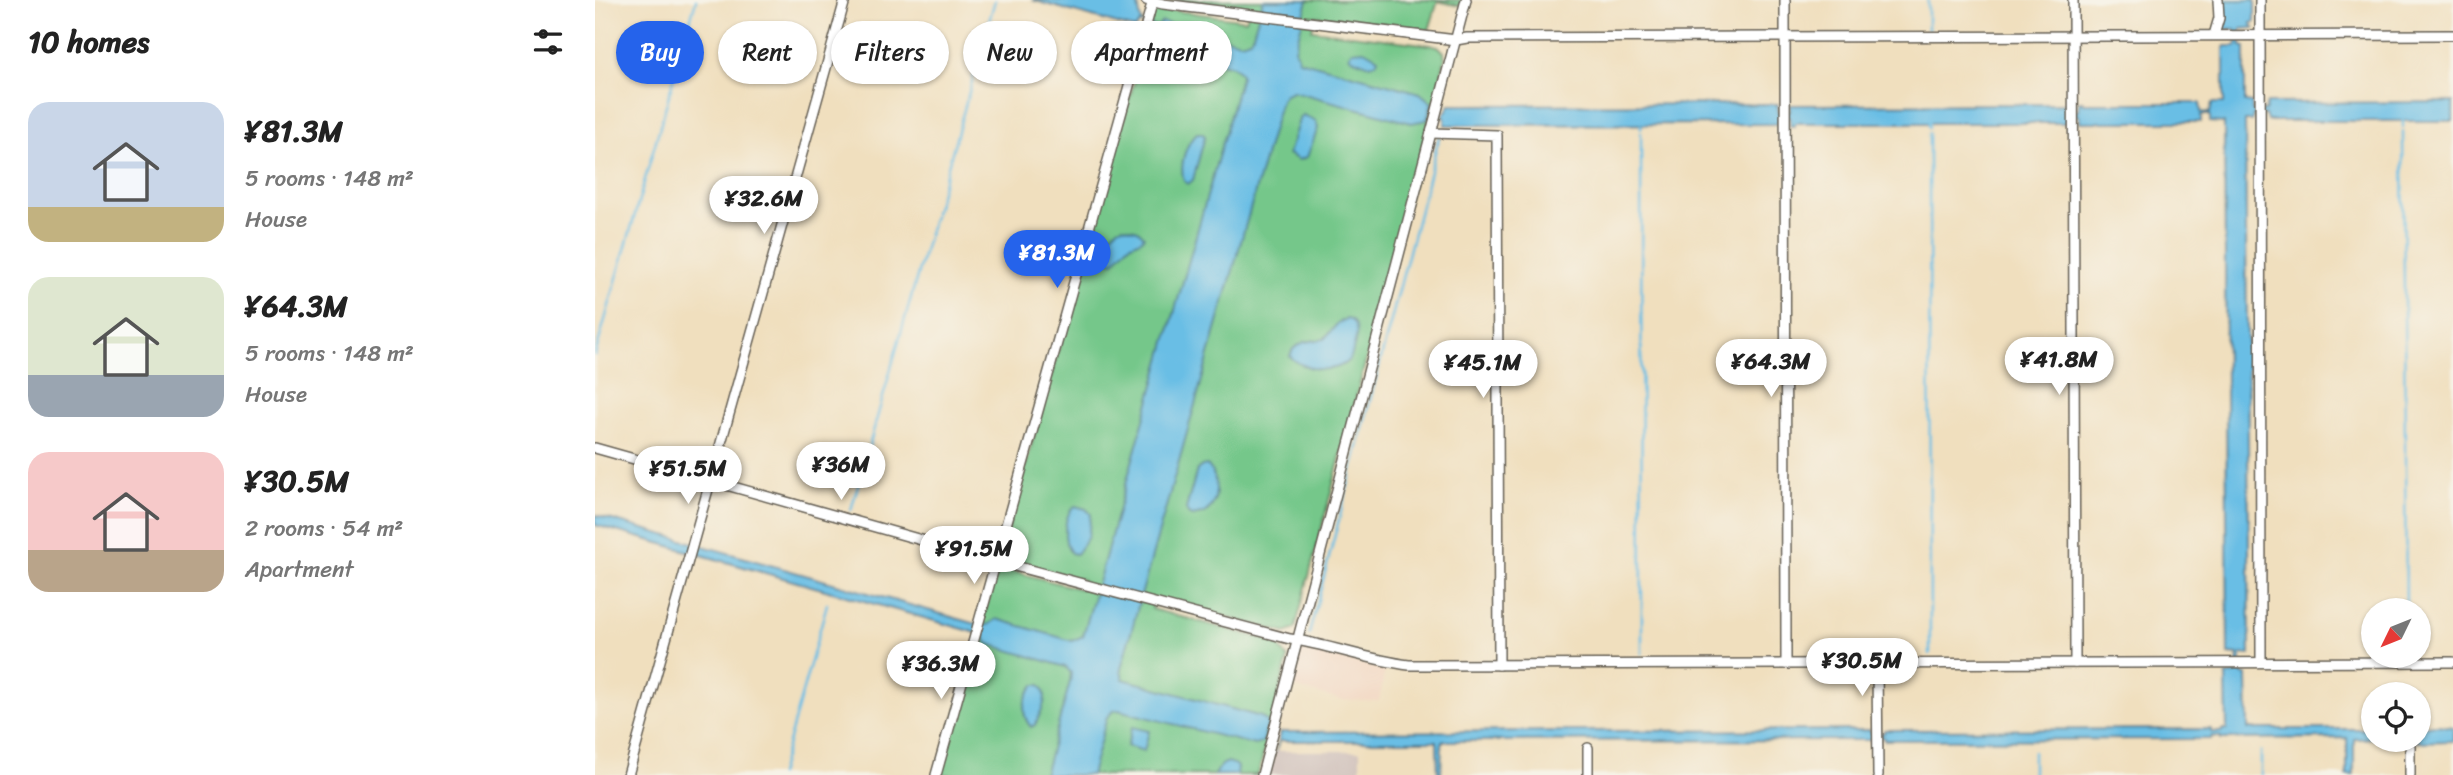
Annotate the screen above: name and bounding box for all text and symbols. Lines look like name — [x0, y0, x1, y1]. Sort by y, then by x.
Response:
text: 10 homes — [28, 15, 149, 69]
chip: Buy — [616, 21, 704, 84]
chip: Rent — [718, 21, 817, 84]
chip: Filters — [831, 21, 949, 84]
chip: New — [963, 21, 1057, 84]
chip: Apartment — [1071, 21, 1232, 84]
icon: filters — [529, 23, 567, 61]
text: ¥81.3M — [245, 104, 343, 158]
icon: home — [84, 130, 168, 214]
text: 5 rooms · 148 m² — [245, 158, 414, 199]
pin: ¥32.6M — [707, 176, 821, 236]
text: ¥32.6M — [725, 178, 803, 219]
text: House — [245, 199, 307, 240]
pin: ¥81.3M — [1000, 230, 1114, 290]
text: ¥81.3M — [1020, 232, 1094, 273]
text: ¥64.3M — [245, 279, 347, 333]
icon: home — [84, 305, 168, 389]
text: 5 rooms · 148 m² — [245, 333, 414, 374]
pin: ¥41.8M — [2002, 338, 2116, 397]
text: ¥41.8M — [2021, 339, 2097, 380]
pin: ¥45.1M — [1426, 340, 1540, 400]
pin: ¥64.3M — [1714, 340, 1828, 399]
text: ¥64.3M — [1732, 341, 1810, 382]
text: ¥45.1M — [1445, 342, 1521, 383]
text: House — [245, 374, 307, 415]
pin: ¥36M — [800, 442, 882, 502]
text: ¥36M — [812, 444, 870, 485]
pin: ¥51.5M — [631, 447, 745, 506]
text: ¥51.5M — [650, 448, 726, 489]
text: ¥30.5M — [245, 454, 349, 508]
icon: home — [84, 480, 168, 564]
text: 2 rooms · 54 m² — [245, 508, 403, 549]
pin: ¥91.5M — [917, 526, 1031, 586]
text: ¥91.5M — [936, 528, 1012, 569]
text: Apartment — [245, 549, 354, 590]
north arrow — [2361, 598, 2431, 668]
map controls — [2361, 598, 2431, 752]
pin: ¥30.5M — [1805, 638, 1919, 698]
text: ¥30.5M — [1822, 640, 1902, 681]
pin: ¥36.3M — [884, 642, 998, 701]
text: ¥36.3M — [903, 643, 979, 684]
button: locate — [2361, 682, 2431, 752]

